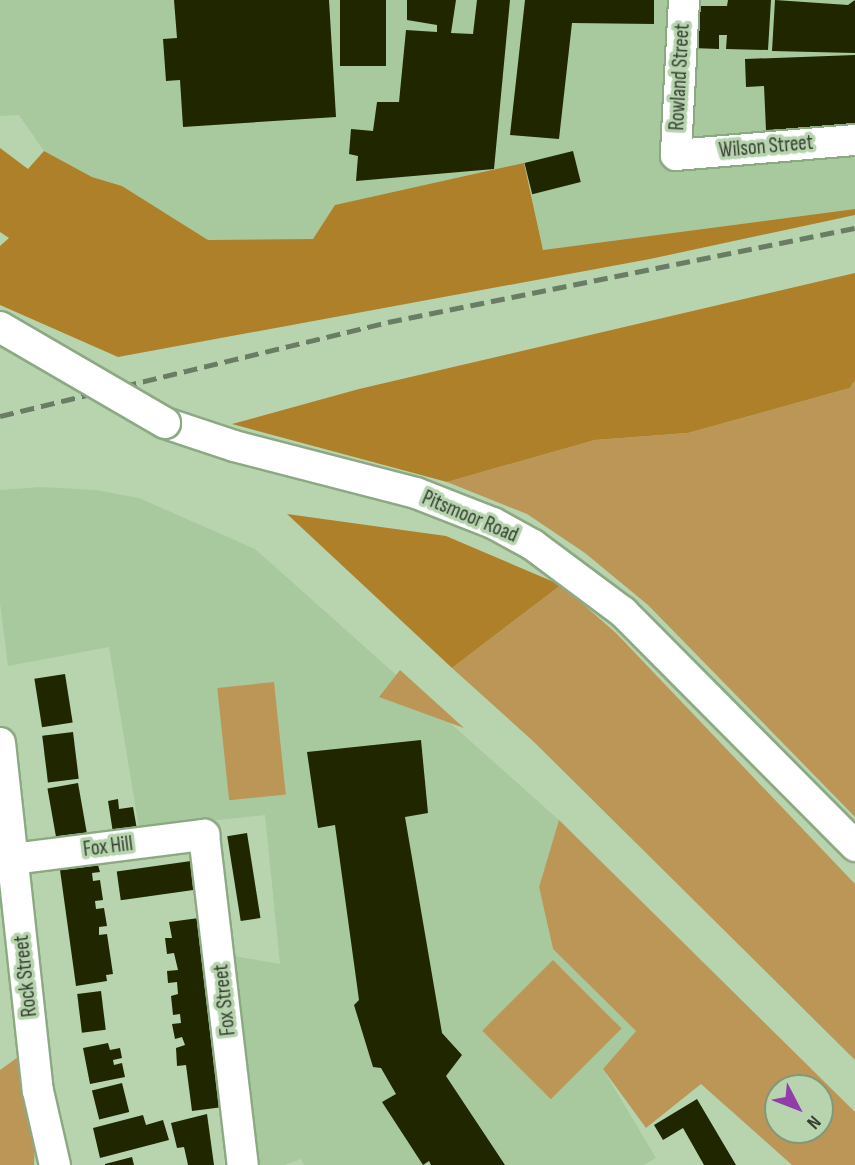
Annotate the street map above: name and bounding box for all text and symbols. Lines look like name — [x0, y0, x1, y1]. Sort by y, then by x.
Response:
street label: Rowland Street — [665, 23, 695, 131]
street label: Wilson Street — [718, 130, 814, 164]
street label: Pitsmoor Road — [418, 486, 522, 548]
street label: Fox Hill — [82, 831, 134, 863]
street label: Rock Street — [9, 934, 43, 1018]
street label: Fox Street — [209, 963, 241, 1037]
north arrow — [764, 1074, 834, 1144]
text: N — [802, 1111, 825, 1134]

